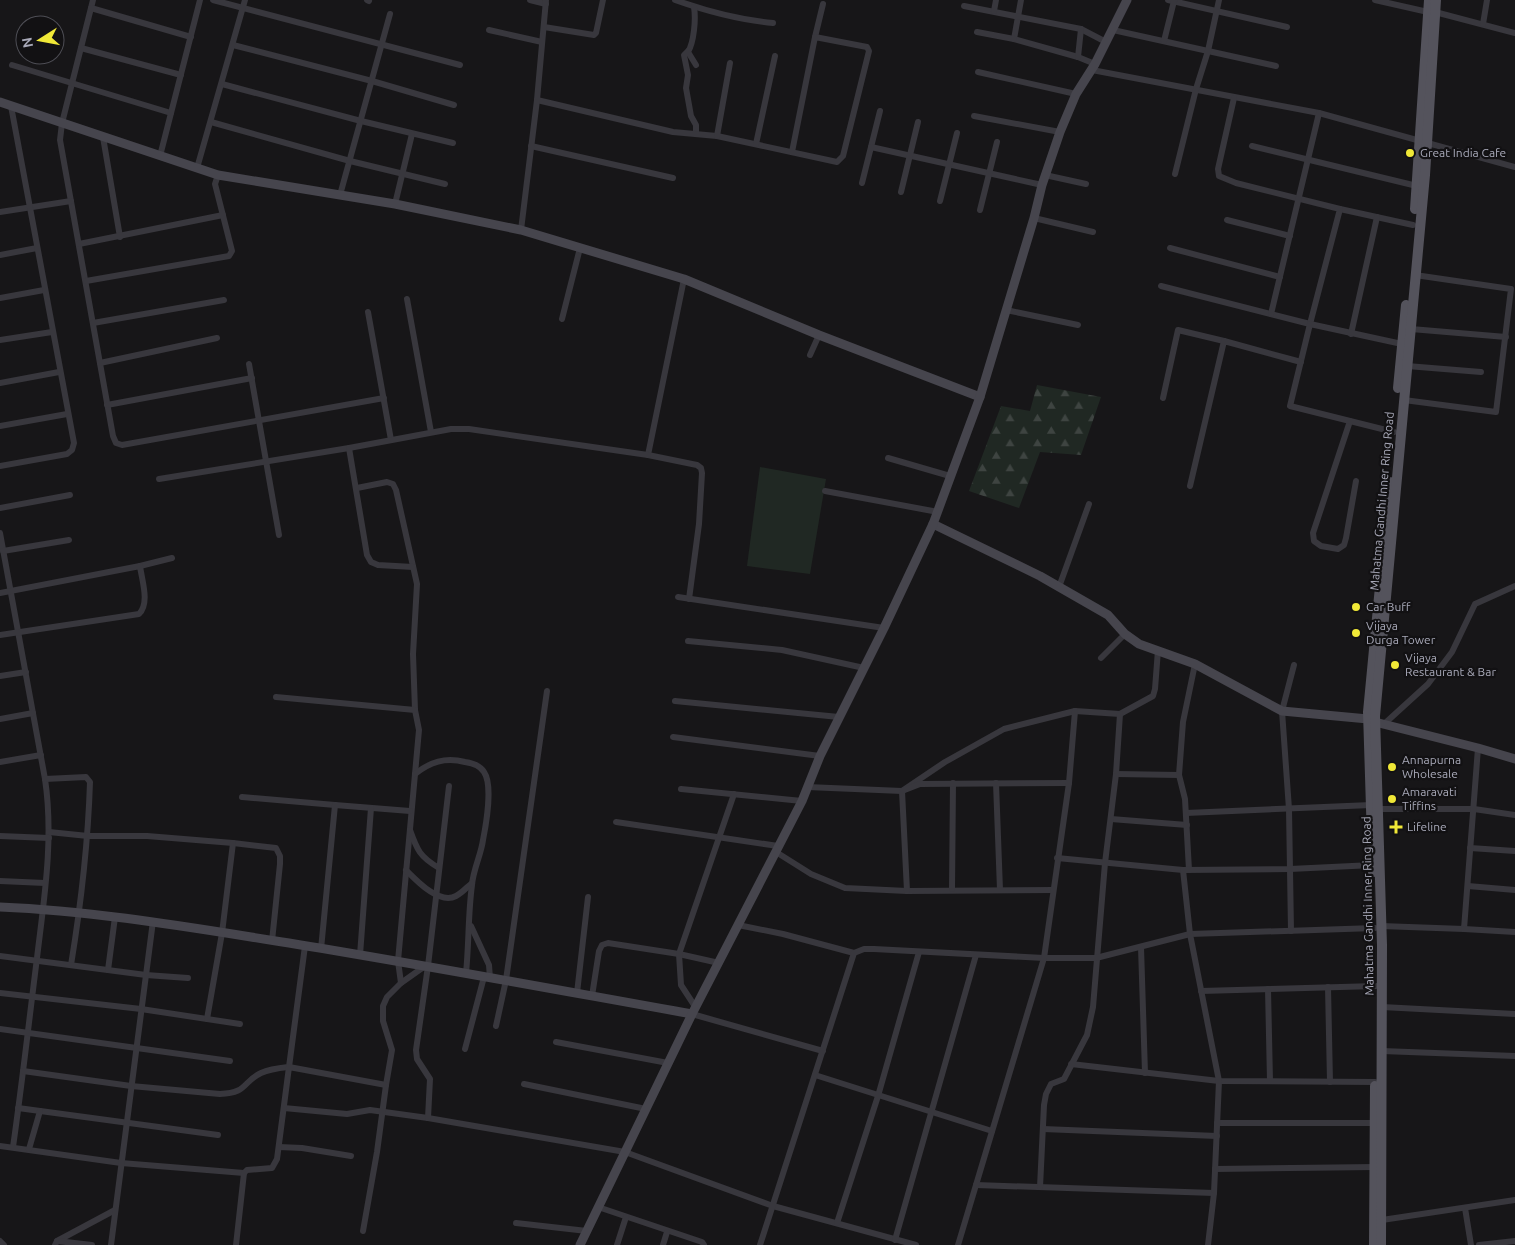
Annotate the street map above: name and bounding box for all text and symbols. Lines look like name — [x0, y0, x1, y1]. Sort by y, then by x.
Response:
north arrow — [15, 15, 65, 65]
text: N — [18, 36, 36, 49]
place label: Great India Cafe — [1420, 146, 1506, 159]
marker: Great India Cafe — [1404, 147, 1416, 159]
street label: Mahatma Gandhi Inner Ring Road — [1367, 411, 1396, 591]
place label: Car Buff — [1366, 600, 1411, 613]
marker: Car Buff — [1350, 601, 1362, 613]
place label: Vijaya Durga Tower — [1366, 619, 1436, 646]
marker: Vijaya Durga Tower — [1350, 627, 1362, 639]
place label: Vijaya Restaurant & Bar — [1405, 651, 1496, 678]
marker: Vijaya Restaurant & Bar — [1389, 659, 1401, 671]
place label: Annapurna Wholesale — [1402, 753, 1461, 780]
marker: Annapurna Wholesale — [1386, 761, 1398, 773]
place label: Amaravati Tiffins — [1402, 785, 1457, 812]
marker: Amaravati Tiffins — [1386, 793, 1398, 805]
street label: Mahatma Gandhi Inner Ring Road — [1359, 816, 1376, 996]
marker: Lifeline — [1389, 820, 1403, 834]
place label: Lifeline — [1407, 820, 1447, 833]

